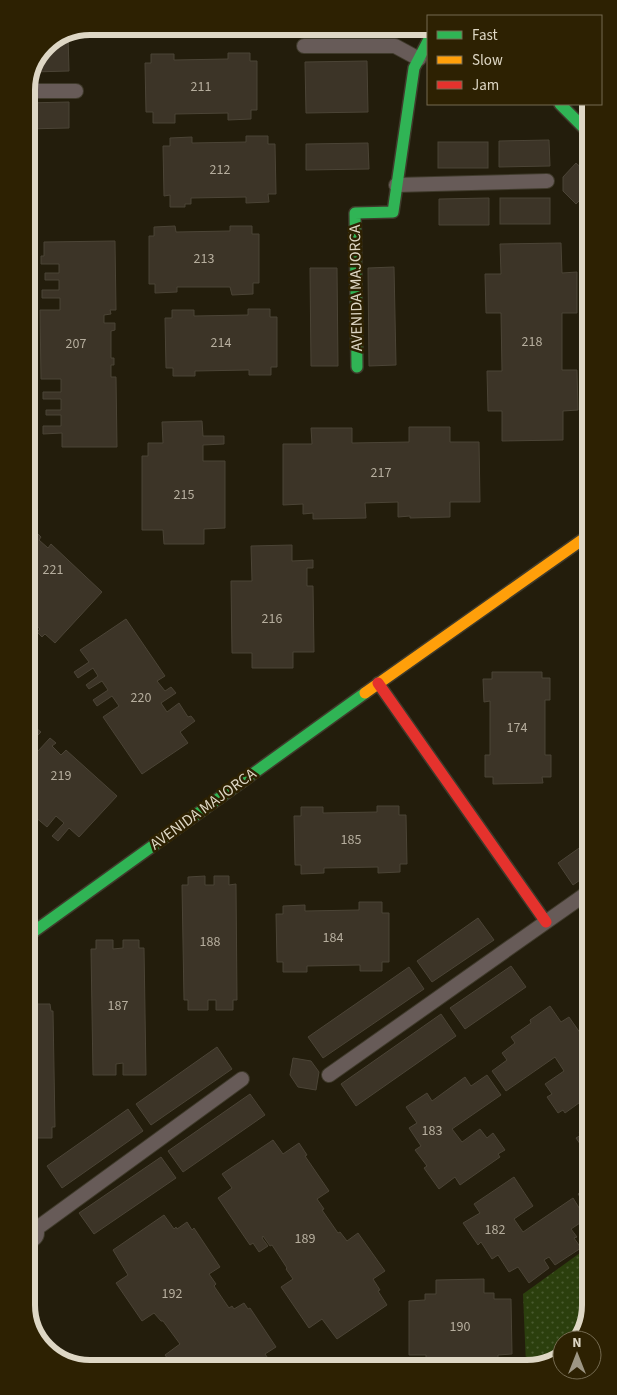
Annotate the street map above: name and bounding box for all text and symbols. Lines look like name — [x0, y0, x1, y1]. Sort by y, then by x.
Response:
legend — [427, 15, 602, 105]
text: Fast — [472, 25, 498, 46]
text: Slow — [472, 50, 503, 71]
text: Jam — [472, 75, 499, 96]
house number: 211 — [191, 77, 211, 97]
house number: 212 — [210, 160, 230, 180]
street label: AVENIDA MAJORCA — [344, 224, 368, 352]
house number: 213 — [194, 249, 214, 269]
house number: 218 — [522, 332, 542, 352]
house number: 214 — [211, 333, 231, 353]
house number: 207 — [66, 334, 86, 354]
house number: 217 — [371, 463, 391, 483]
house number: 215 — [174, 485, 194, 505]
house number: 221 — [43, 560, 63, 580]
house number: 216 — [262, 609, 282, 629]
house number: 220 — [131, 688, 151, 708]
house number: 174 — [507, 718, 527, 738]
street label: AVENIDA MAJORCA — [145, 763, 261, 855]
house number: 219 — [51, 766, 71, 786]
house number: 185 — [341, 830, 361, 850]
house number: 184 — [323, 928, 343, 948]
house number: 188 — [200, 932, 220, 952]
house number: 187 — [108, 996, 128, 1016]
house number: 183 — [422, 1121, 442, 1141]
house number: 182 — [485, 1220, 505, 1240]
house number: 189 — [295, 1229, 315, 1249]
house number: 192 — [162, 1284, 182, 1304]
house number: 190 — [450, 1317, 470, 1337]
north arrow — [552, 1330, 602, 1380]
text: N — [572, 1333, 582, 1353]

